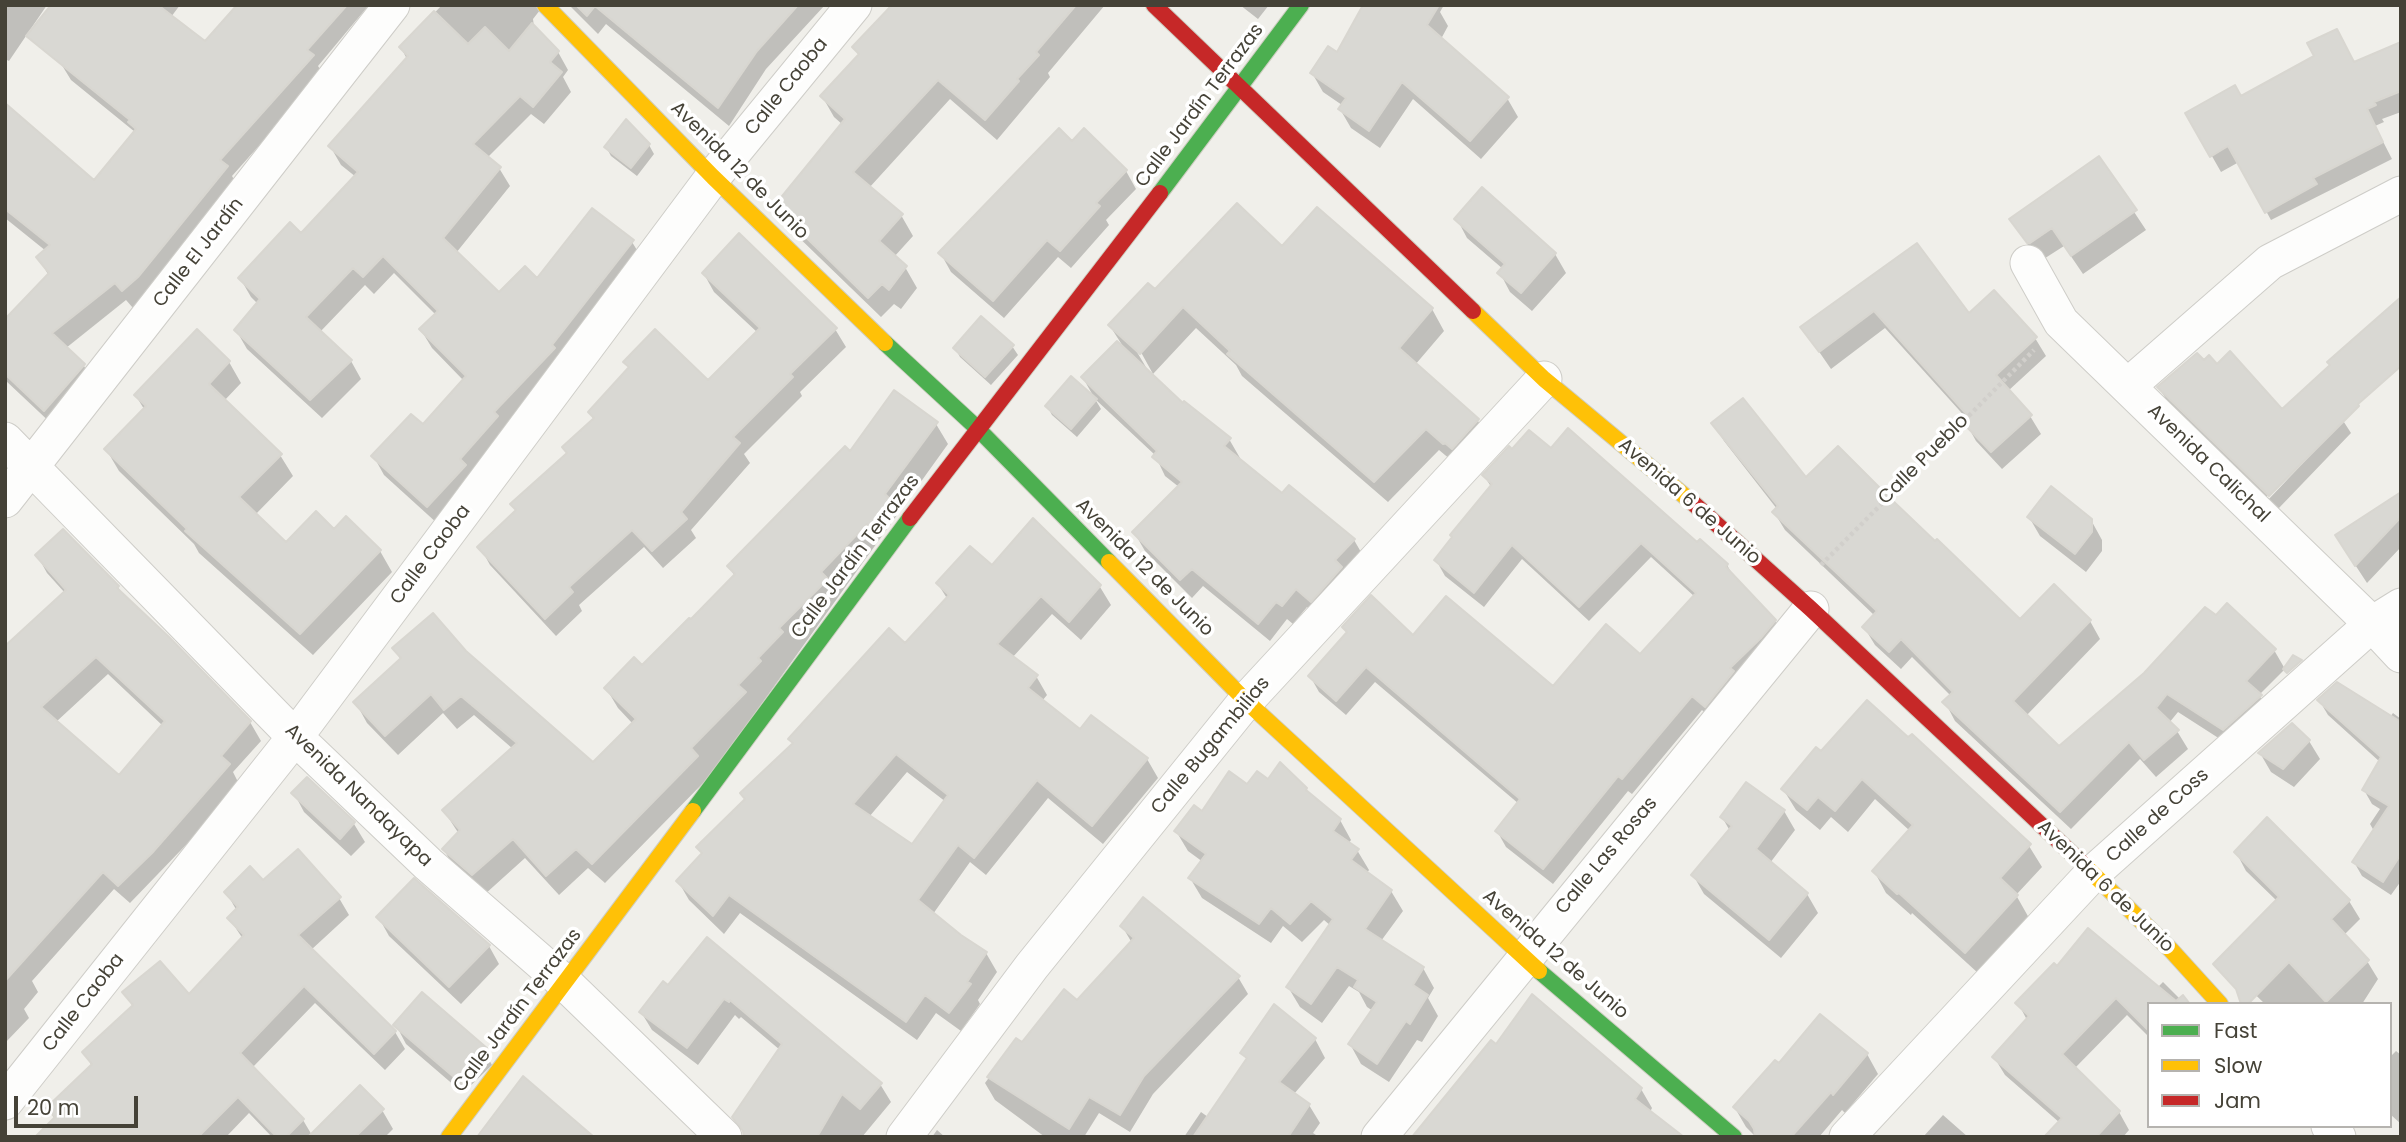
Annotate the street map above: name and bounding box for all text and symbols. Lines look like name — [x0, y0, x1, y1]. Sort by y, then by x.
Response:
street label: Calle Jardín Terrazas — [1131, 20, 1269, 192]
street label: Calle Caoba — [741, 34, 833, 140]
street label: Avenida 12 de Junio — [665, 97, 813, 245]
street label: Calle El Jardín — [149, 194, 249, 312]
street label: Avenida Calichal — [2142, 400, 2274, 528]
street label: Calle Pueblo — [1874, 410, 1974, 510]
street label: Avenida 6 de Junio — [1613, 434, 1765, 570]
street label: Calle Jardín Terrazas — [787, 471, 925, 643]
street label: Avenida 12 de Junio — [1070, 494, 1218, 642]
street label: Calle Caoba — [386, 501, 476, 609]
street label: Calle Bugambilias — [1147, 673, 1275, 819]
street label: Avenida Nandayapa — [280, 720, 436, 872]
street label: Calle de Coss — [2102, 764, 2214, 868]
street label: Calle Las Rosas — [1551, 793, 1663, 919]
street label: Avenida 6 de Junio — [2032, 816, 2178, 958]
street label: Avenida 12 de Junio — [1477, 885, 1633, 1025]
street label: Calle Jardín Terrazas — [449, 925, 587, 1097]
street label: Calle Caoba — [38, 949, 130, 1057]
legend — [2147, 1002, 2392, 1128]
text: Fast — [2214, 1016, 2257, 1045]
text: Slow — [2214, 1051, 2262, 1080]
scale bar — [18, 1082, 142, 1126]
text: Jam — [2214, 1086, 2261, 1115]
text: 20 m — [27, 1093, 80, 1122]

